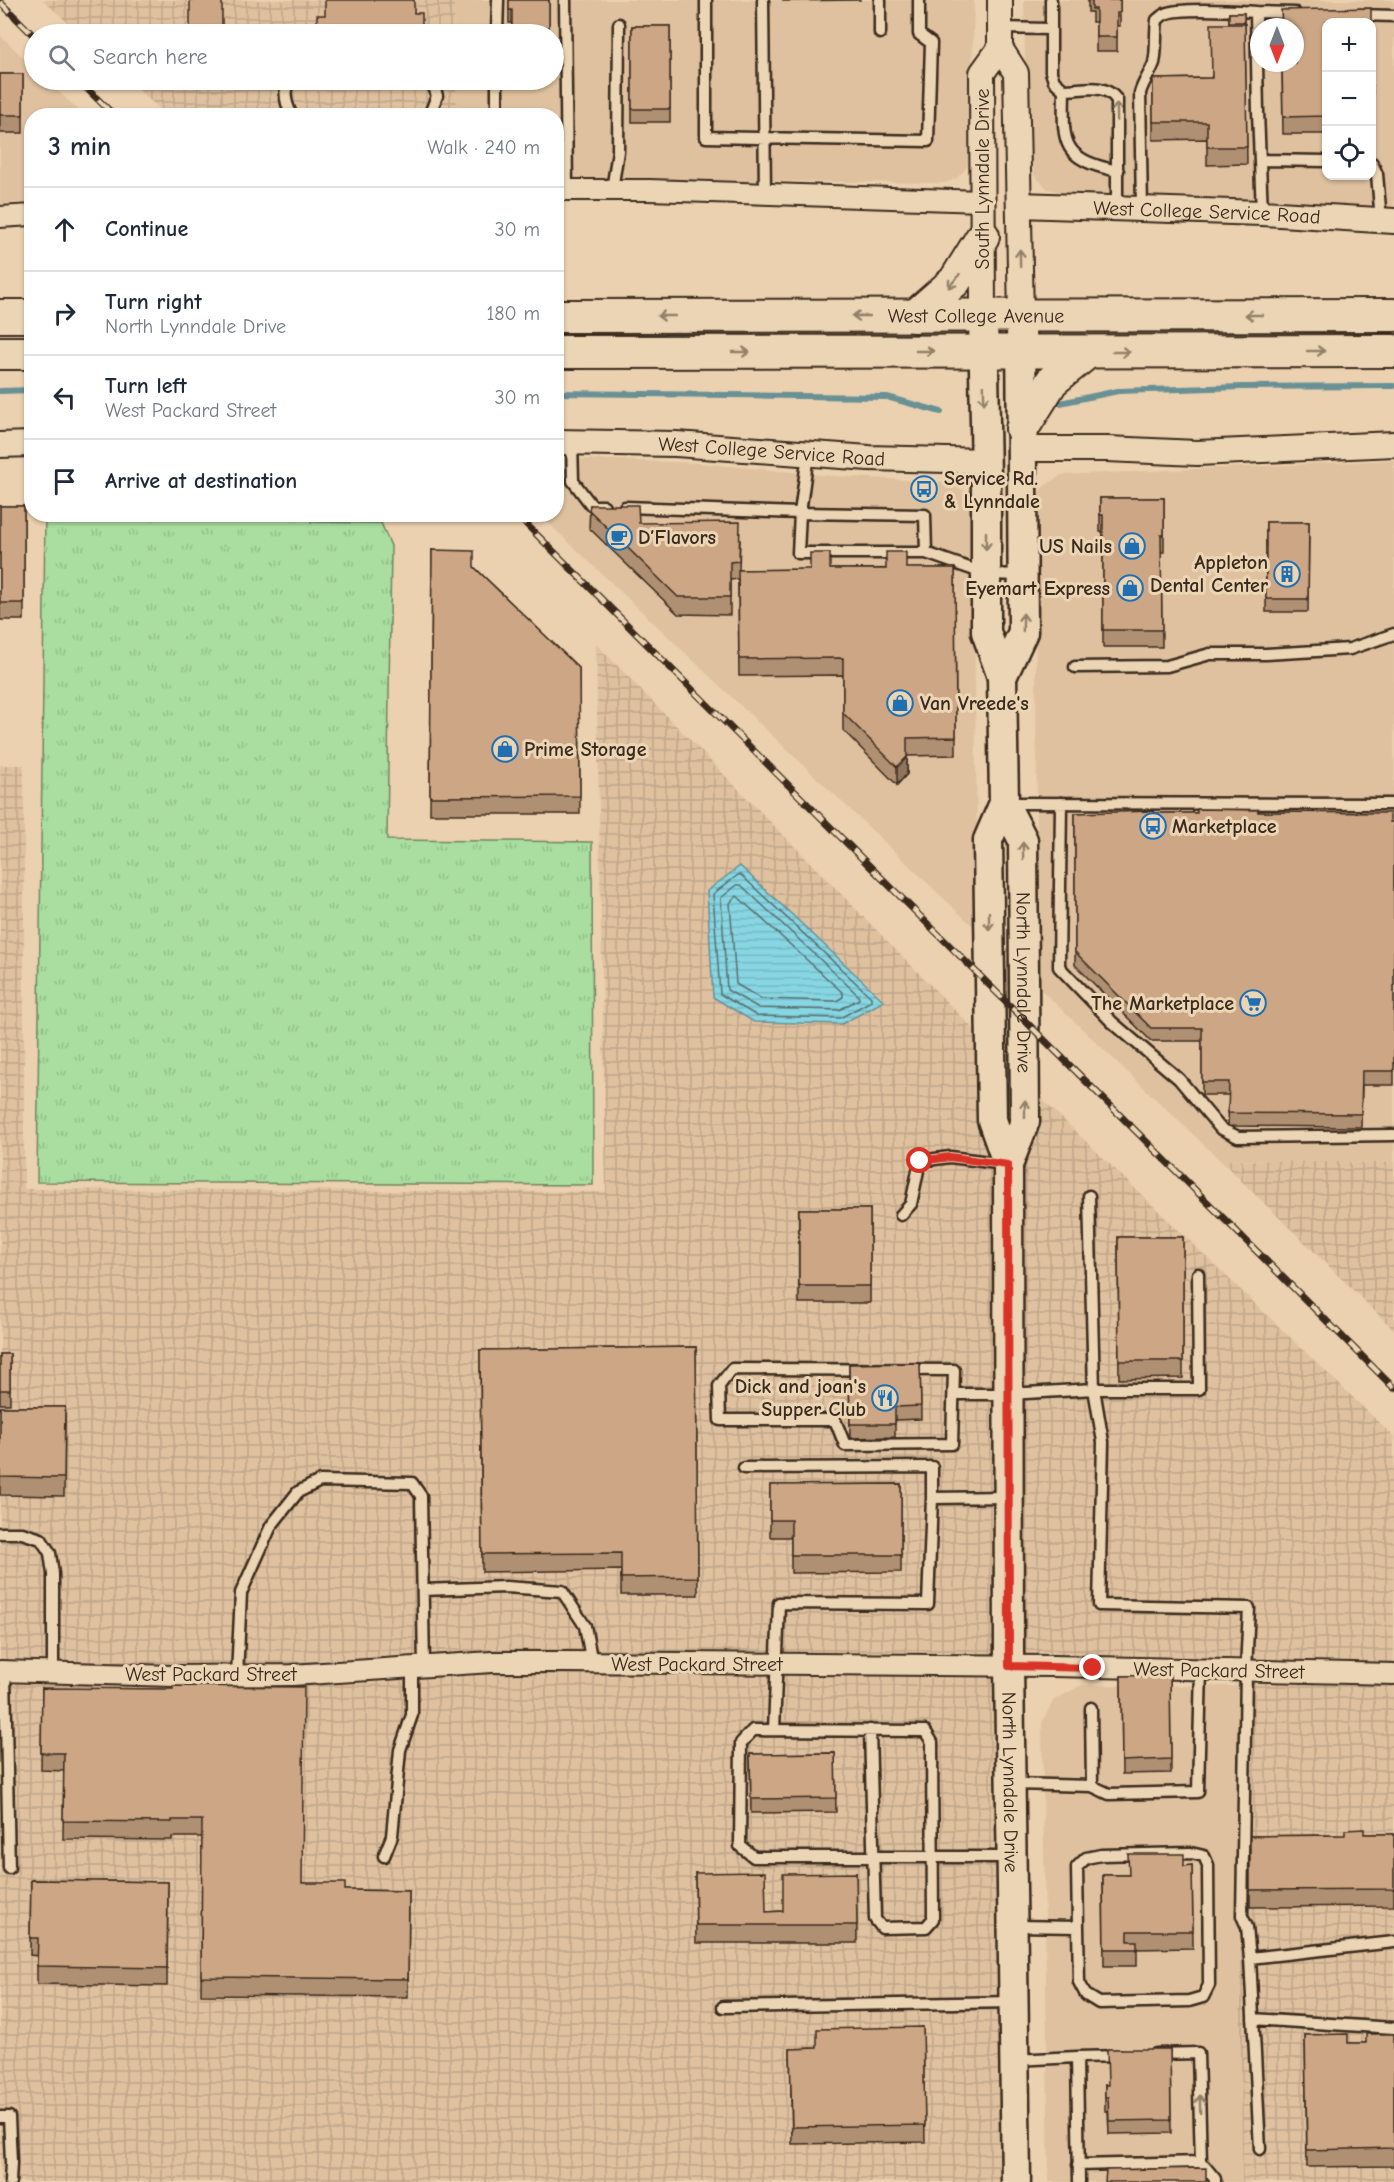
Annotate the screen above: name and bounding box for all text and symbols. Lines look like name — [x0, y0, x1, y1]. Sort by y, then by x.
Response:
north arrow — [1250, 18, 1304, 72]
map controls — [1322, 18, 1376, 180]
button: + — [1322, 18, 1376, 72]
search box — [24, 24, 564, 90]
icon: search — [45, 41, 78, 74]
text: Search here — [93, 44, 208, 70]
button: − — [1322, 72, 1376, 126]
street label: South Lynndale Drive — [971, 88, 994, 270]
one-way arrow — [1111, 103, 1123, 123]
button: locate — [1322, 126, 1376, 180]
text: 3 min — [48, 132, 111, 162]
text: Walk · 240 m — [427, 136, 540, 159]
street label: West College Service Road — [1093, 196, 1321, 229]
icon: ahead — [48, 213, 81, 246]
text: Continue — [105, 216, 188, 242]
text: 30 m — [494, 218, 540, 241]
one-way arrow — [1014, 248, 1026, 268]
one-way arrow — [948, 272, 961, 288]
text: Turn right — [105, 289, 202, 315]
icon: right — [48, 297, 81, 330]
text: 180 m — [486, 302, 540, 325]
street label: West College Avenue — [888, 304, 1064, 328]
one-way arrow — [1245, 309, 1265, 321]
one-way arrow — [657, 310, 677, 322]
one-way arrow — [852, 310, 872, 322]
text: North Lynndale Drive — [105, 315, 286, 338]
one-way arrow — [915, 345, 935, 357]
one-way arrow — [1306, 345, 1326, 357]
one-way arrow — [730, 346, 750, 358]
one-way arrow — [1111, 346, 1131, 358]
text: Turn left — [105, 373, 187, 399]
icon: left — [48, 381, 81, 414]
one-way arrow — [978, 384, 990, 404]
text: 30 m — [494, 386, 540, 409]
text: West Packard Street — [105, 399, 276, 422]
street label: West College Service Road — [658, 433, 885, 470]
icon: arrive — [48, 465, 81, 498]
place label: Service Rd. & Lynndale — [944, 467, 1040, 513]
text: Arrive at destination — [105, 468, 297, 494]
bus stop icon: Service Rd. & Lynndale — [909, 474, 939, 504]
cafe icon: D’Flavors — [604, 522, 634, 552]
place label: D’Flavors — [638, 526, 716, 549]
one-way arrow — [980, 530, 992, 550]
shop icon: US Nails — [1117, 531, 1147, 561]
place label: US Nails — [1039, 535, 1112, 558]
place label: Appleton Dental Center — [1150, 551, 1268, 597]
building icon: Appleton Dental Center — [1272, 559, 1302, 589]
shop icon: Eyemart Express — [1115, 573, 1145, 603]
place label: Eyemart Express — [965, 577, 1110, 600]
one-way arrow — [1017, 613, 1028, 633]
shop icon: Van Vreede's — [885, 688, 915, 718]
place label: Van Vreede's — [920, 692, 1029, 715]
shop icon: Prime Storage — [490, 734, 520, 764]
place label: Prime Storage — [524, 738, 647, 761]
bus stop icon: Marketplace — [1138, 811, 1168, 841]
place label: Marketplace — [1172, 815, 1277, 838]
one-way arrow — [1017, 842, 1029, 862]
street label: North Lynndale Drive — [1011, 892, 1036, 1073]
one-way arrow — [983, 911, 995, 931]
supermarket icon: The Marketplace — [1238, 988, 1268, 1018]
place label: The Marketplace — [1091, 992, 1234, 1015]
one-way arrow — [1019, 1100, 1031, 1120]
route start — [906, 1147, 932, 1173]
place label: Dick and joan's Supper Club — [735, 1375, 866, 1421]
restaurant icon: Dick and joan's Supper Club — [870, 1383, 900, 1413]
street label: West Packard Street — [611, 1653, 784, 1676]
route end — [1079, 1654, 1105, 1680]
street label: West Packard Street — [1133, 1658, 1306, 1684]
street label: West Packard Street — [125, 1663, 298, 1686]
street label: North Lynndale Drive — [997, 1691, 1023, 1873]
one-way arrow — [1194, 2094, 1205, 2114]

